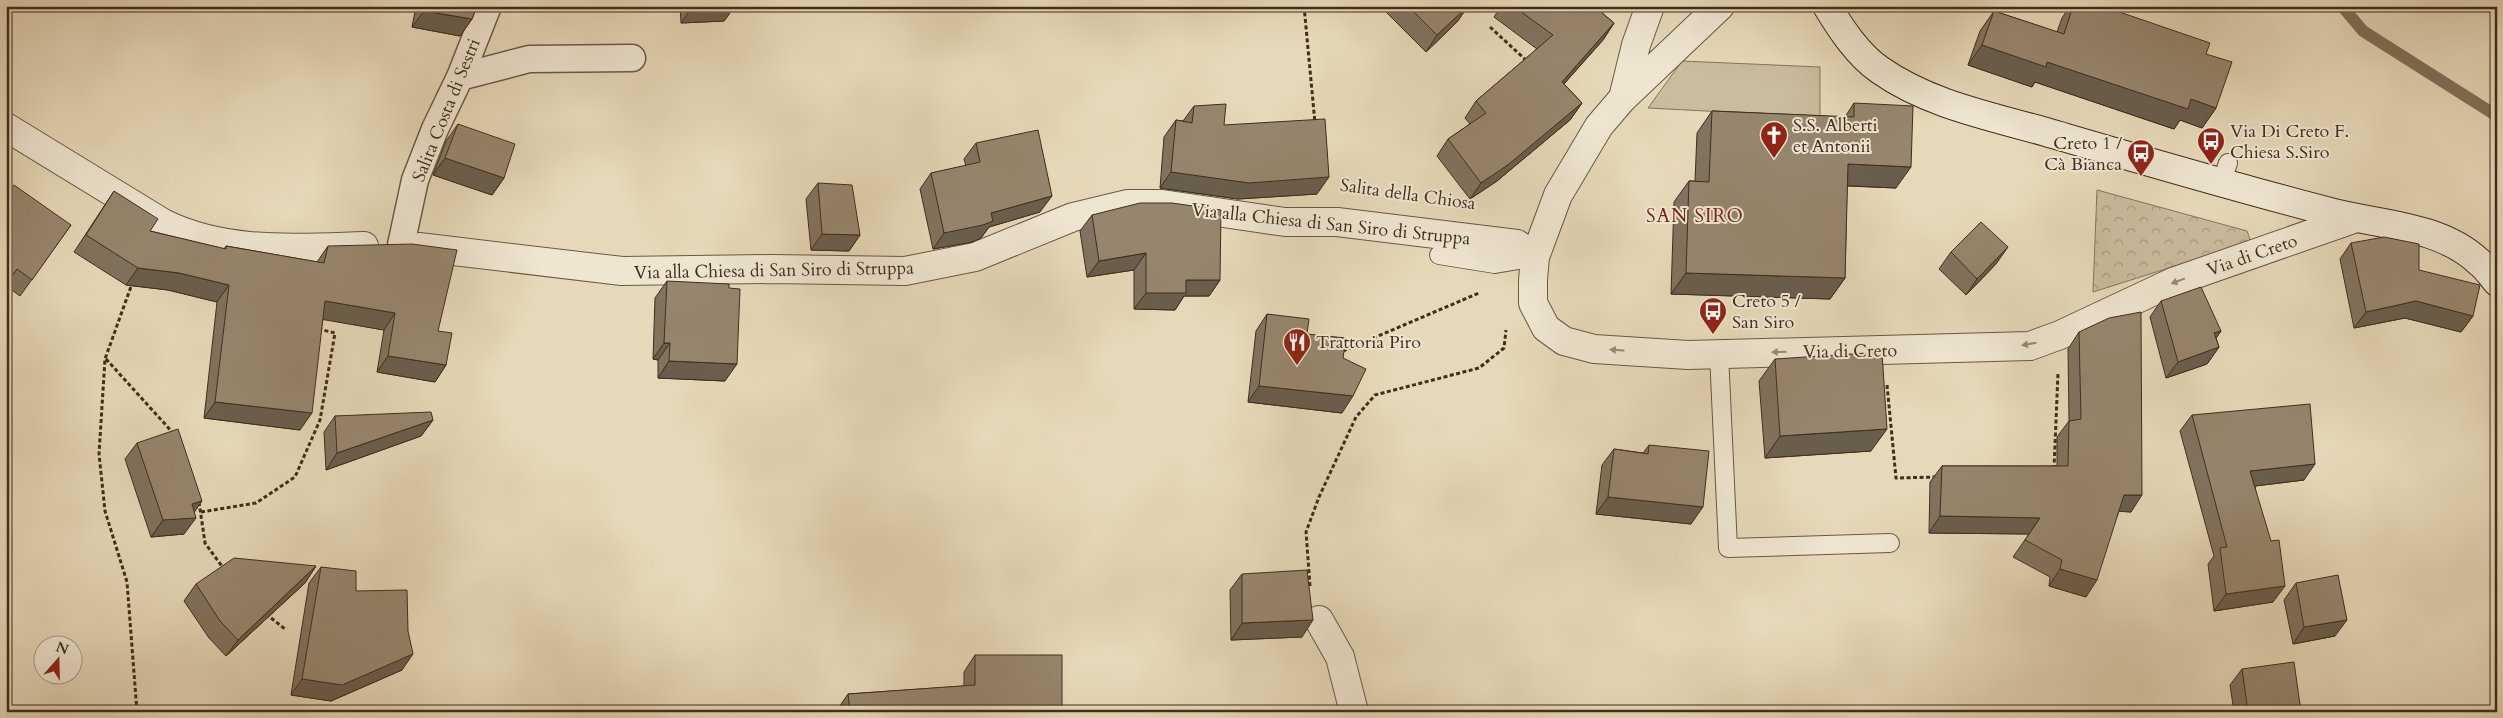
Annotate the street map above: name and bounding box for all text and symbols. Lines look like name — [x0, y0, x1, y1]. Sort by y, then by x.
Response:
street label: Salita Costa di Sestri — [406, 35, 487, 186]
place label: S.S. Alberti et Antonii — [1793, 113, 1878, 159]
place label: Via Di Creto F. Chiesa S.Siro — [2230, 119, 2349, 165]
church icon: S.S. Alberti et Antonii — [1759, 120, 1789, 159]
bus stop icon: Via Di Creto F. Chiesa S.Siro — [2196, 126, 2226, 165]
place label: Creto 1 / Cà Bianca — [2044, 131, 2122, 177]
bus stop icon: Creto 1 / Cà Bianca — [2126, 138, 2156, 177]
street label: Salita della Chiosa — [1339, 173, 1477, 216]
street label: Via alla Chiesa di San Siro di Struppa — [1190, 197, 1472, 252]
district label: SAN SIRO — [1646, 203, 1744, 229]
street label: Via di Creto — [2204, 228, 2301, 283]
street label: Via alla Chiesa di San Siro di Struppa — [634, 256, 914, 285]
one-way arrow — [2170, 278, 2185, 285]
place label: Creto 5 / San Siro — [1732, 289, 1801, 335]
bus stop icon: Creto 5 / San Siro — [1698, 296, 1728, 335]
restaurant icon: Trattoria Piro — [1282, 327, 1312, 366]
place label: Trattoria Piro — [1316, 330, 1421, 355]
street label: Via di Creto — [1803, 338, 1898, 365]
one-way arrow — [2020, 341, 2036, 349]
one-way arrow — [1608, 346, 1624, 354]
one-way arrow — [1771, 349, 1787, 357]
north arrow — [32, 636, 82, 686]
text: N — [53, 637, 71, 659]

